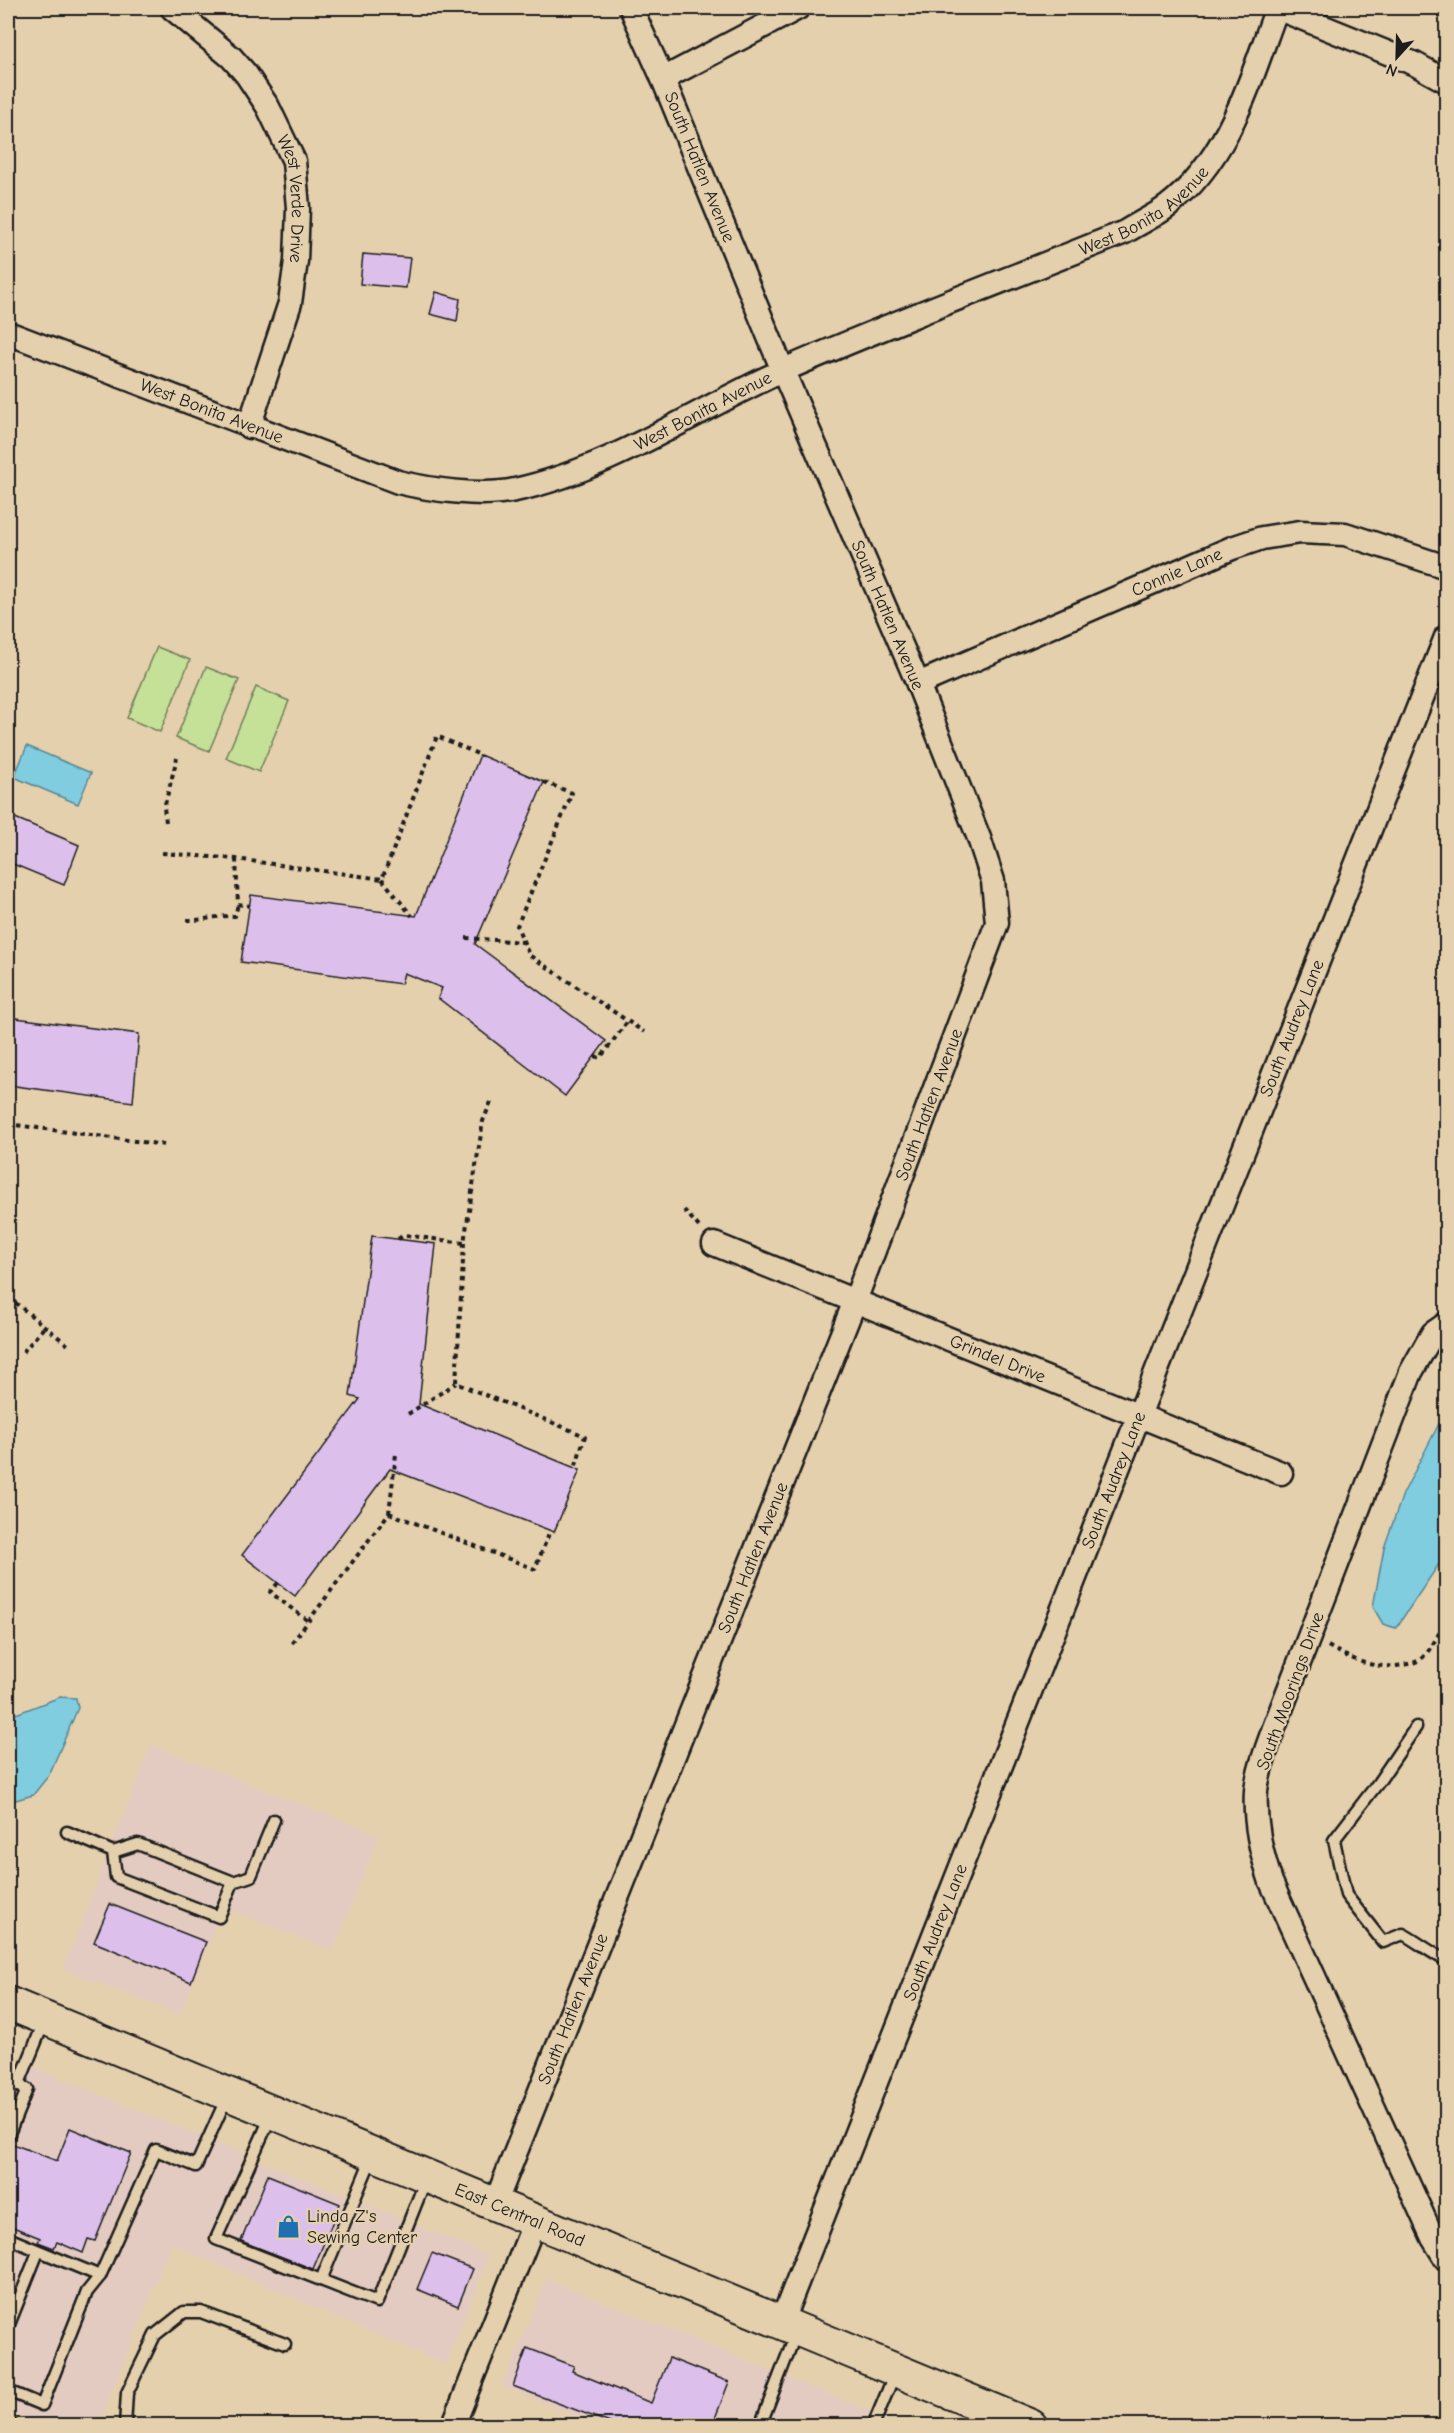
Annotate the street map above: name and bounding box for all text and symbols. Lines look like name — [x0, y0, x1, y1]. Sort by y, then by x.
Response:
north arrow — [1367, 27, 1427, 87]
text: N — [1384, 60, 1400, 80]
street label: South Hatlen Avenue — [660, 89, 739, 246]
street label: West Verde Drive — [272, 132, 308, 263]
street label: West Bonita Avenue — [1076, 162, 1213, 260]
street label: West Bonita Avenue — [631, 367, 775, 456]
street label: West Bonita Avenue — [137, 374, 286, 448]
street label: South Hatlen Avenue — [846, 537, 929, 693]
street label: Connie Lane — [1128, 544, 1225, 601]
street label: South Audrey Lane — [1256, 957, 1329, 1100]
street label: South Hatlen Avenue — [891, 1026, 967, 1184]
street label: Grindel Drive — [947, 1330, 1049, 1388]
street label: South Audrey Lane — [1077, 1409, 1150, 1552]
street label: South Hatlen Avenue — [714, 1479, 793, 1636]
street label: South Moorings Drive — [1252, 1609, 1329, 1773]
street label: South Audrey Lane — [899, 1861, 972, 2004]
street label: South Hatlen Avenue — [534, 1931, 613, 2088]
street label: East Central Road — [452, 2179, 588, 2251]
place label: Linda Z's Sewing Center — [307, 2206, 418, 2248]
shop icon: Linda Z's Sewing Center — [276, 2213, 302, 2239]

